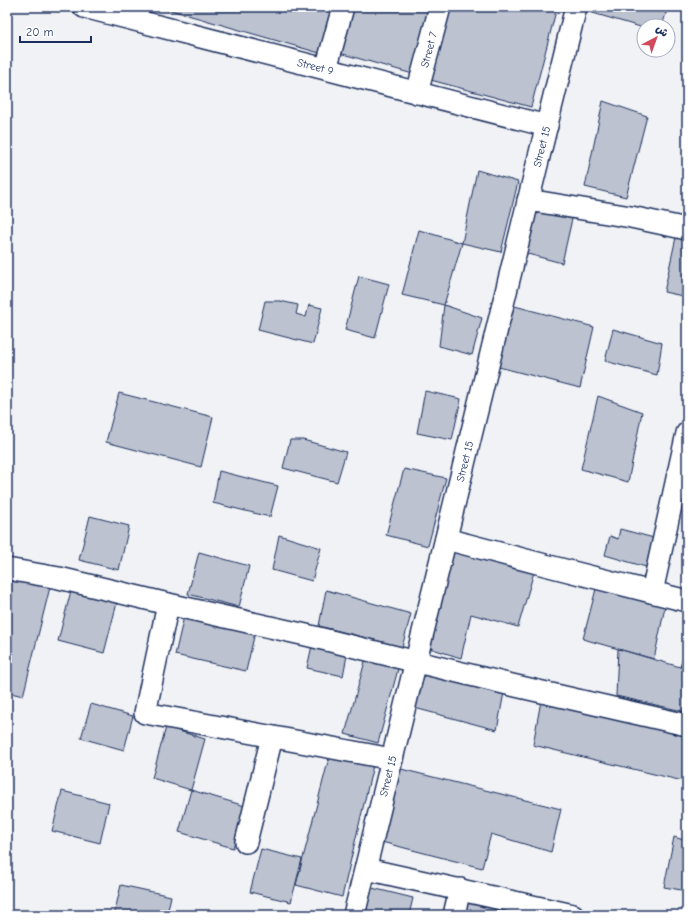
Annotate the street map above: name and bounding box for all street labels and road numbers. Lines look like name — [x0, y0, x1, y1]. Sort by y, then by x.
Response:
street label: Street 7 — [418, 30, 440, 69]
street label: Street 9 — [296, 56, 335, 78]
street label: Street 15 — [531, 125, 553, 168]
street label: Street 15 — [454, 440, 476, 483]
street label: Street 15 — [377, 754, 400, 798]

